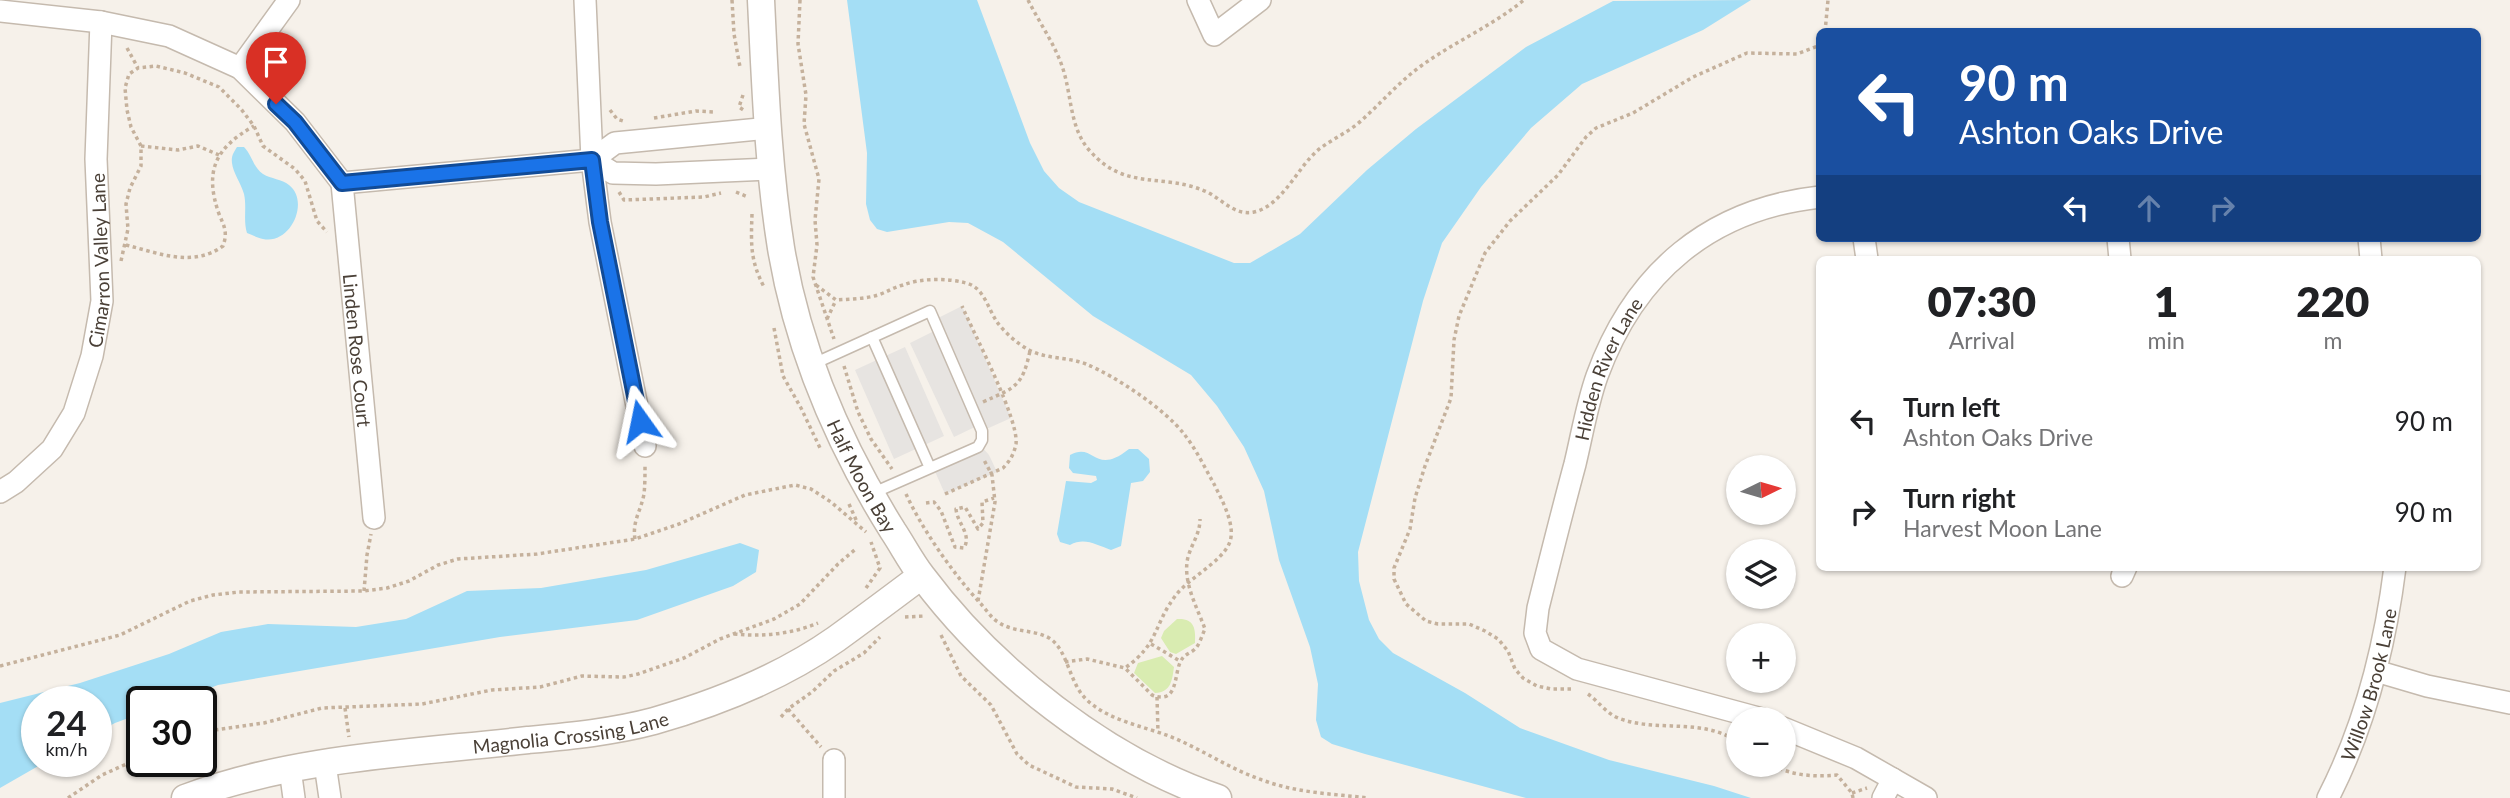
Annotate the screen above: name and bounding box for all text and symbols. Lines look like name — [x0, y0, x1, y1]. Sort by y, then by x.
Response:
pin — [246, 32, 306, 104]
icon: arrive — [257, 43, 295, 81]
text: 90 m — [1959, 53, 2069, 111]
icon: left — [1844, 56, 1935, 147]
text: Ashton Oaks Drive — [1959, 112, 2223, 151]
street label: Cimarron Valley Lane — [82, 173, 114, 349]
icon: left — [2057, 189, 2095, 227]
icon: ahead — [2130, 189, 2168, 227]
icon: right — [2203, 189, 2241, 227]
street label: Linden Rose Court — [339, 273, 377, 428]
text: 07:30 — [1928, 276, 2036, 326]
text: 1 — [2154, 276, 2178, 326]
text: 220 — [2296, 276, 2369, 326]
street label: Hidden River Lane — [1569, 293, 1647, 442]
text: Arrival — [1949, 326, 2015, 354]
text: min — [2148, 326, 2185, 354]
text: m — [2323, 326, 2342, 354]
position arrow — [603, 384, 677, 458]
text: Turn left — [1903, 391, 2000, 423]
icon: left — [1844, 402, 1882, 440]
text: 90 m — [2395, 405, 2453, 437]
street label: Half Moon Bay — [823, 416, 902, 537]
text: Ashton Oaks Drive — [1903, 423, 2093, 451]
north arrow — [1726, 455, 1796, 525]
map controls — [1726, 455, 1796, 777]
text: Turn right — [1903, 482, 2016, 514]
icon: right — [1844, 493, 1882, 531]
text: 90 m — [2395, 496, 2453, 528]
text: Harvest Moon Lane — [1903, 514, 2102, 542]
button: layers — [1726, 539, 1796, 609]
street label: Willow Brook Lane — [2335, 606, 2400, 764]
button: + — [1726, 623, 1796, 693]
speed limit sign: 30 — [126, 686, 217, 777]
text: 24 — [46, 701, 87, 743]
street label: Magnolia Crossing Lane — [472, 706, 671, 757]
button: − — [1726, 707, 1796, 777]
text: km/h — [45, 738, 88, 760]

